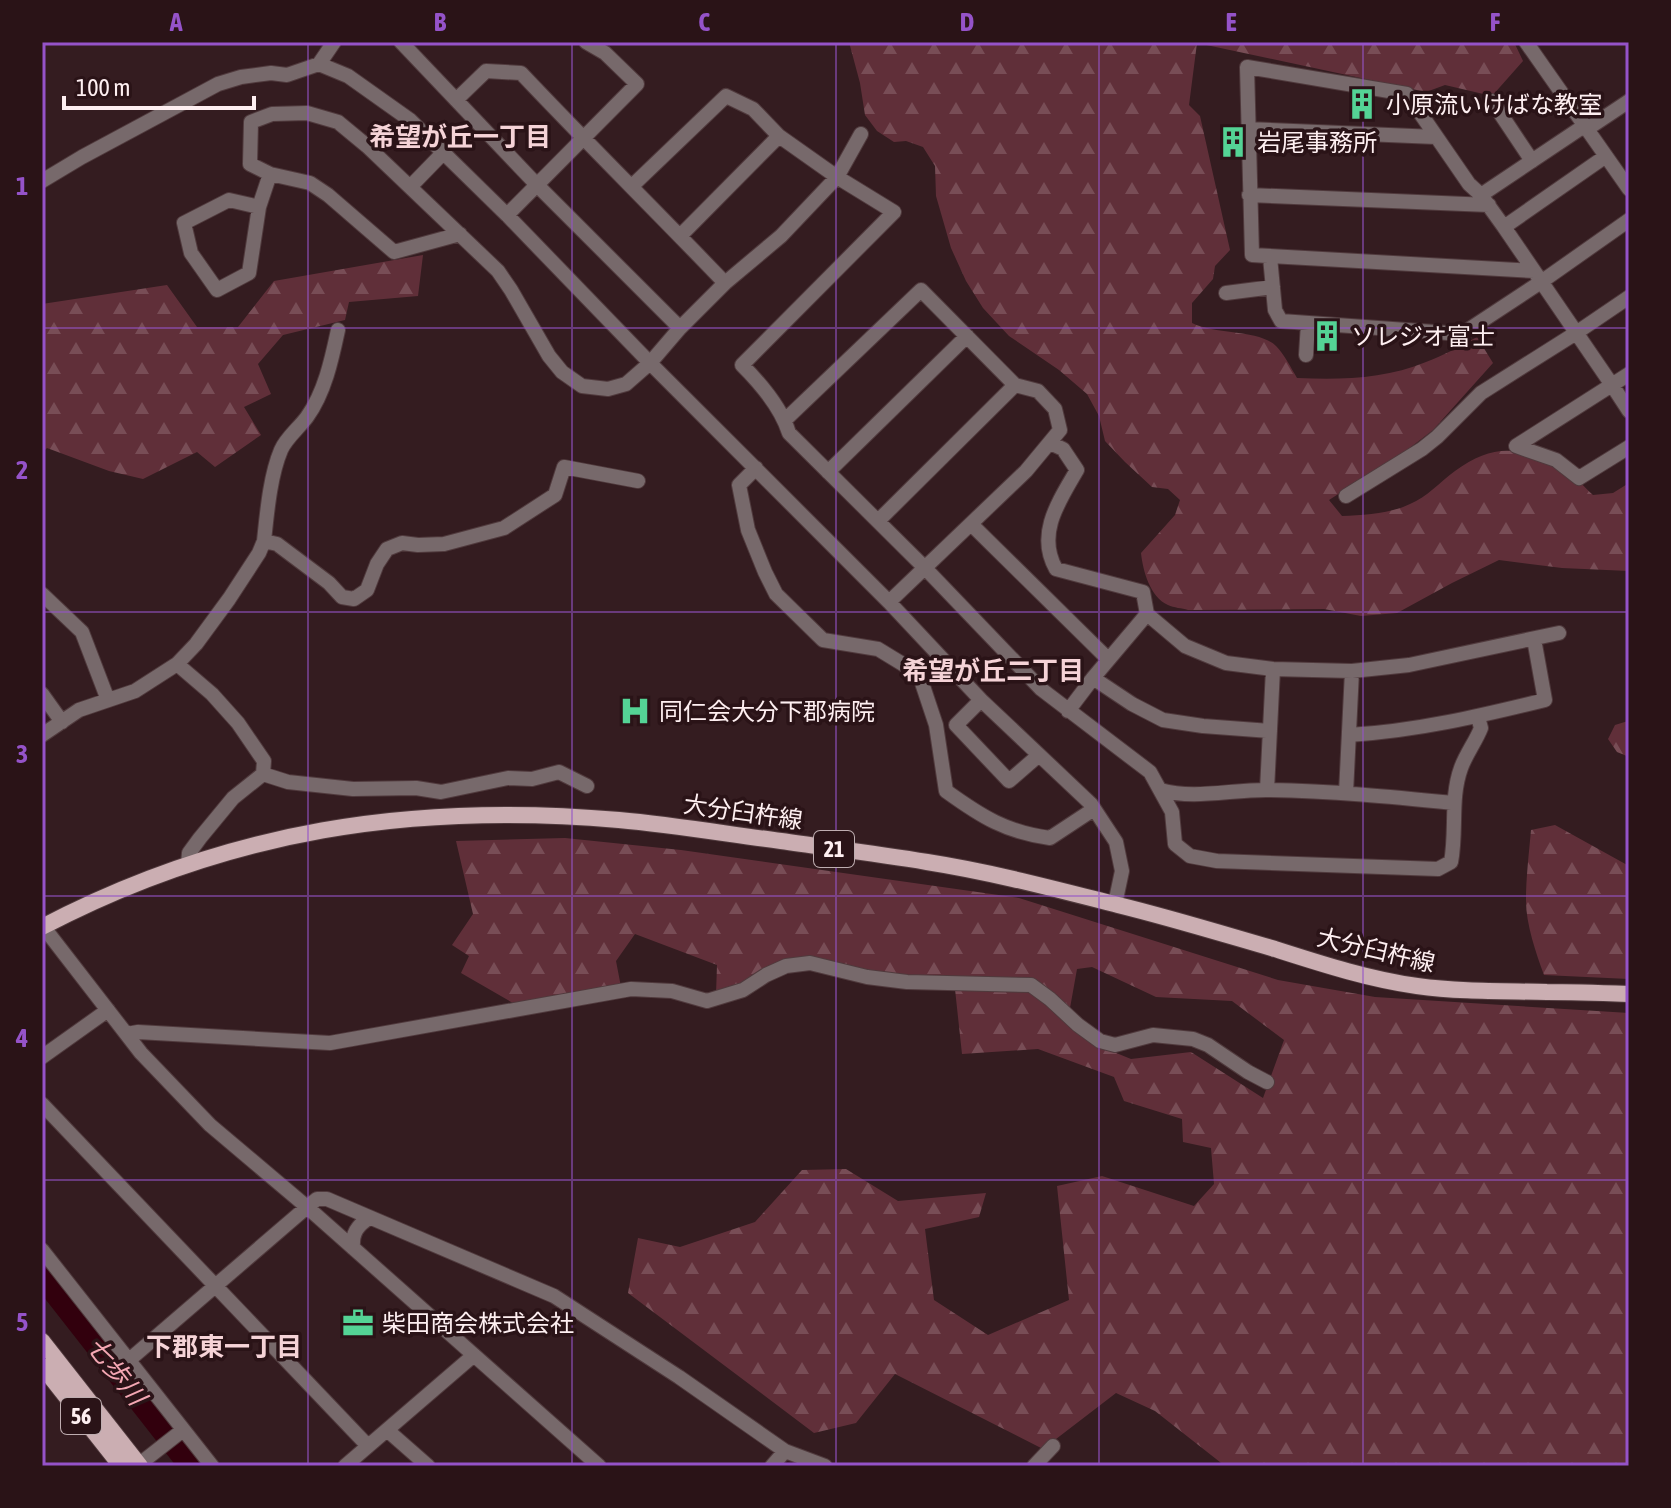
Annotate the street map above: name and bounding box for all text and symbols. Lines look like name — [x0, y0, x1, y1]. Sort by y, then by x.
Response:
text: A — [169, 7, 183, 37]
text: B — [434, 7, 447, 37]
text: C — [698, 7, 710, 37]
text: D — [960, 7, 974, 37]
text: E — [1225, 7, 1237, 37]
text: F — [1490, 7, 1501, 37]
scale bar — [64, 60, 254, 110]
text: 100 m — [76, 74, 130, 101]
building icon: 小原流いけばな教室 — [1345, 87, 1379, 121]
place label: 小原流いけばな教室 — [1386, 91, 1602, 118]
district label: 希望が丘一丁目 — [369, 122, 551, 152]
building icon: 岩尾事務所 — [1216, 125, 1250, 159]
place label: 岩尾事務所 — [1257, 129, 1377, 156]
text: 1 — [16, 171, 28, 201]
building icon: ソレジオ富士 — [1310, 319, 1344, 353]
place label: ソレジオ富士 — [1351, 323, 1495, 350]
text: 2 — [16, 455, 28, 485]
district label: 希望が丘二丁目 — [902, 656, 1084, 686]
hospital icon: 同仁会大分下郡病院 — [618, 694, 652, 728]
place label: 同仁会大分下郡病院 — [659, 698, 875, 725]
text: 3 — [16, 739, 28, 769]
street label: 大分臼杵線 — [682, 790, 804, 834]
road number: 21 — [814, 831, 854, 867]
street label: 大分臼杵線 — [1315, 923, 1437, 977]
text: 4 — [15, 1023, 28, 1053]
office icon: 柴田商会株式会社 — [341, 1306, 375, 1340]
text: 5 — [16, 1307, 28, 1337]
place label: 柴田商会株式会社 — [382, 1310, 574, 1337]
water label: 七歩川 — [80, 1331, 154, 1413]
district label: 下郡東一丁目 — [146, 1332, 302, 1362]
road number: 56 — [61, 1398, 101, 1434]

